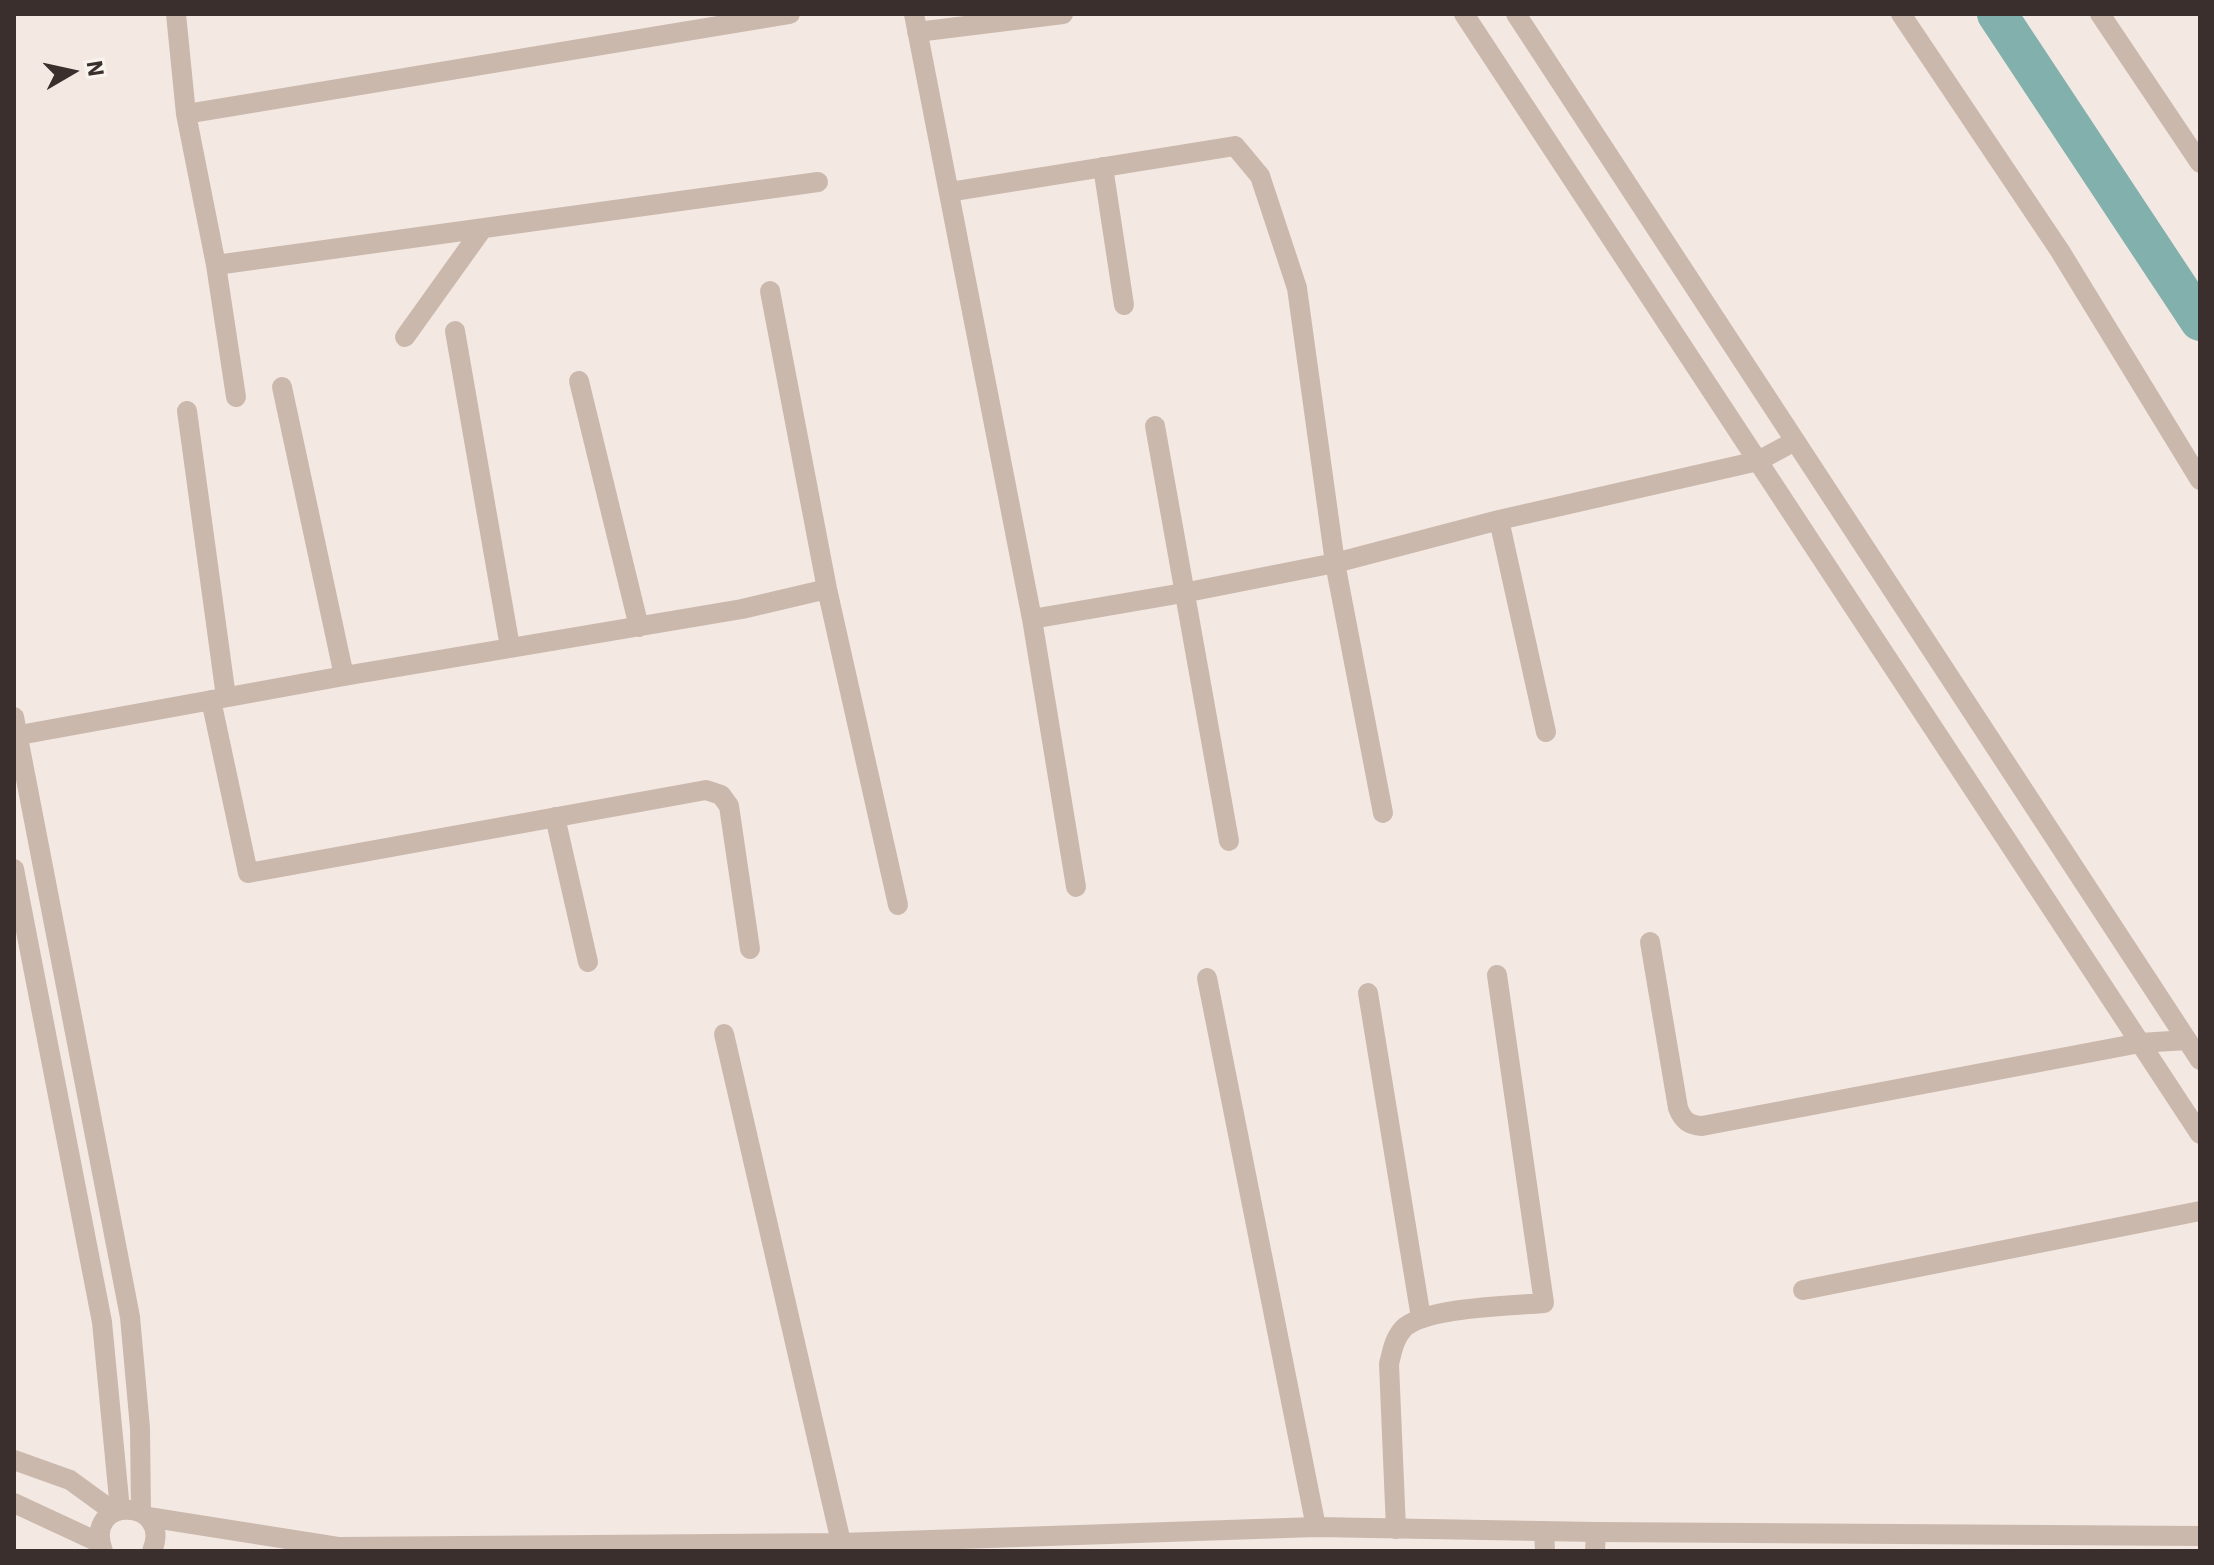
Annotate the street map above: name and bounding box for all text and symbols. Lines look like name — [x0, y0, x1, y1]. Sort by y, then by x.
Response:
north arrow — [32, 32, 112, 112]
text: N — [81, 58, 112, 78]

